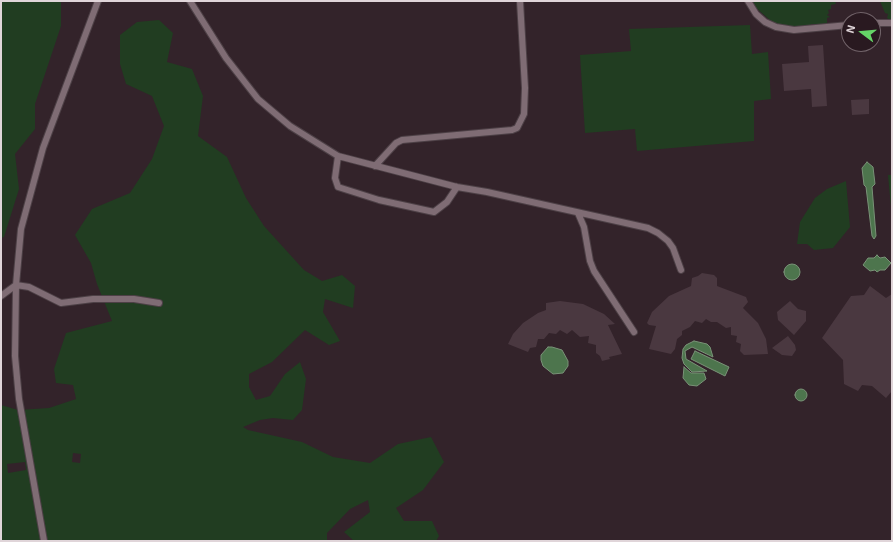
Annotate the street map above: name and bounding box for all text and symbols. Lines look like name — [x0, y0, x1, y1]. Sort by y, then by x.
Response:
north arrow — [841, 12, 881, 52]
text: N — [843, 23, 857, 34]

